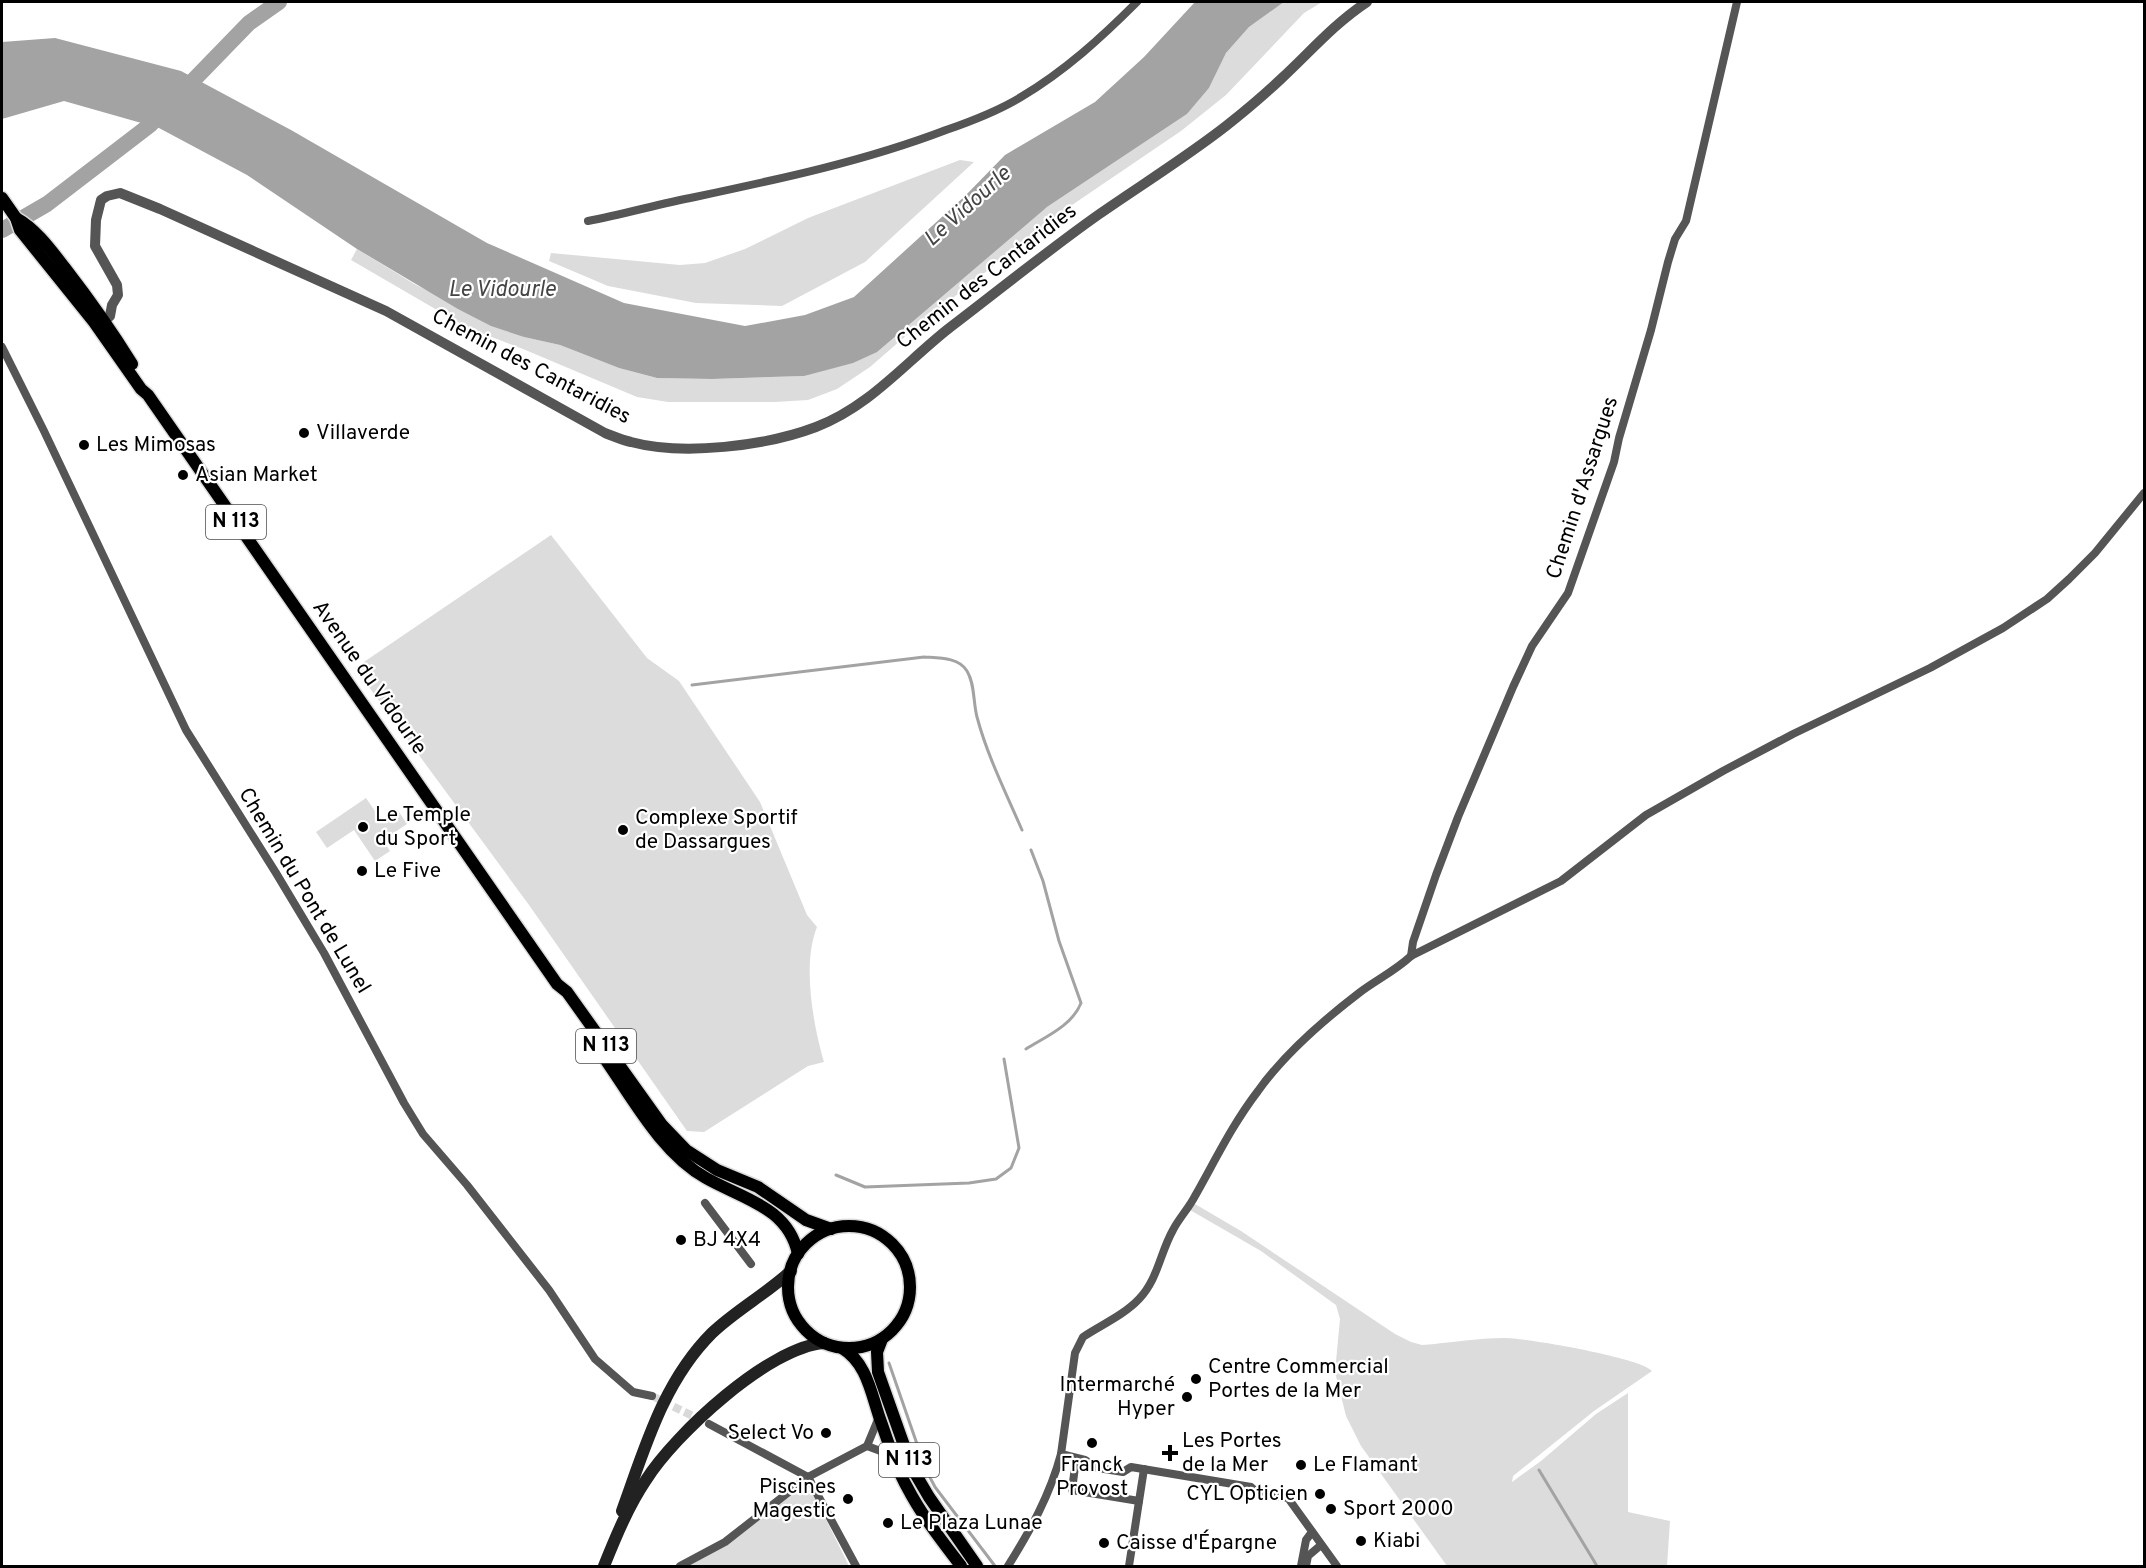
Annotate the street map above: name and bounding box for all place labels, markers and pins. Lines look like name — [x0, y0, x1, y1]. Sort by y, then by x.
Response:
place label: Villaverde — [316, 420, 410, 447]
marker: Villaverde — [297, 426, 311, 440]
place label: Les Mimosas — [96, 432, 216, 459]
marker: Les Mimosas — [77, 438, 91, 452]
place label: Asian Market — [195, 462, 318, 489]
marker: Asian Market — [176, 468, 190, 482]
place label: Le Temple du Sport — [375, 802, 471, 853]
place label: Complexe Sportif de Dassargues — [635, 805, 798, 856]
marker: Le Temple du Sport — [356, 820, 370, 834]
marker: Complexe Sportif de Dassargues — [616, 823, 630, 837]
place label: Le Five — [374, 858, 441, 885]
marker: Le Five — [355, 864, 369, 878]
place label: BJ 4X4 — [693, 1227, 761, 1254]
marker: BJ 4X4 — [674, 1233, 688, 1247]
place label: Centre Commercial Portes de la Mer — [1208, 1354, 1389, 1405]
place label: Intermarché Hyper — [1059, 1372, 1175, 1423]
marker: Centre Commercial Portes de la Mer — [1189, 1372, 1203, 1386]
marker: Intermarché Hyper — [1180, 1390, 1194, 1404]
place label: Select Vo — [728, 1420, 814, 1447]
marker: Select Vo — [819, 1426, 833, 1440]
place label: Les Portes de la Mer — [1182, 1428, 1282, 1479]
marker: Franck Provost — [1085, 1436, 1099, 1450]
marker: Les Portes de la Mer — [1163, 1446, 1177, 1460]
place label: Franck Provost — [1056, 1452, 1128, 1503]
place label: Le Flamant — [1313, 1452, 1418, 1479]
marker: Le Flamant — [1294, 1458, 1308, 1472]
place label: Piscines Magestic — [753, 1474, 836, 1525]
place label: CYL Opticien — [1186, 1481, 1308, 1508]
marker: CYL Opticien — [1313, 1487, 1327, 1501]
marker: Piscines Magestic — [841, 1492, 855, 1506]
place label: Sport 2000 — [1343, 1496, 1454, 1523]
marker: Sport 2000 — [1324, 1502, 1338, 1516]
place label: Le Plaza Lunae — [900, 1510, 1043, 1537]
marker: Le Plaza Lunae — [881, 1516, 895, 1530]
place label: Kiabi — [1373, 1528, 1420, 1555]
place label: Caisse d'Épargne — [1116, 1529, 1277, 1557]
marker: Kiabi — [1354, 1534, 1368, 1548]
marker: Caisse d'Épargne — [1097, 1536, 1111, 1550]

